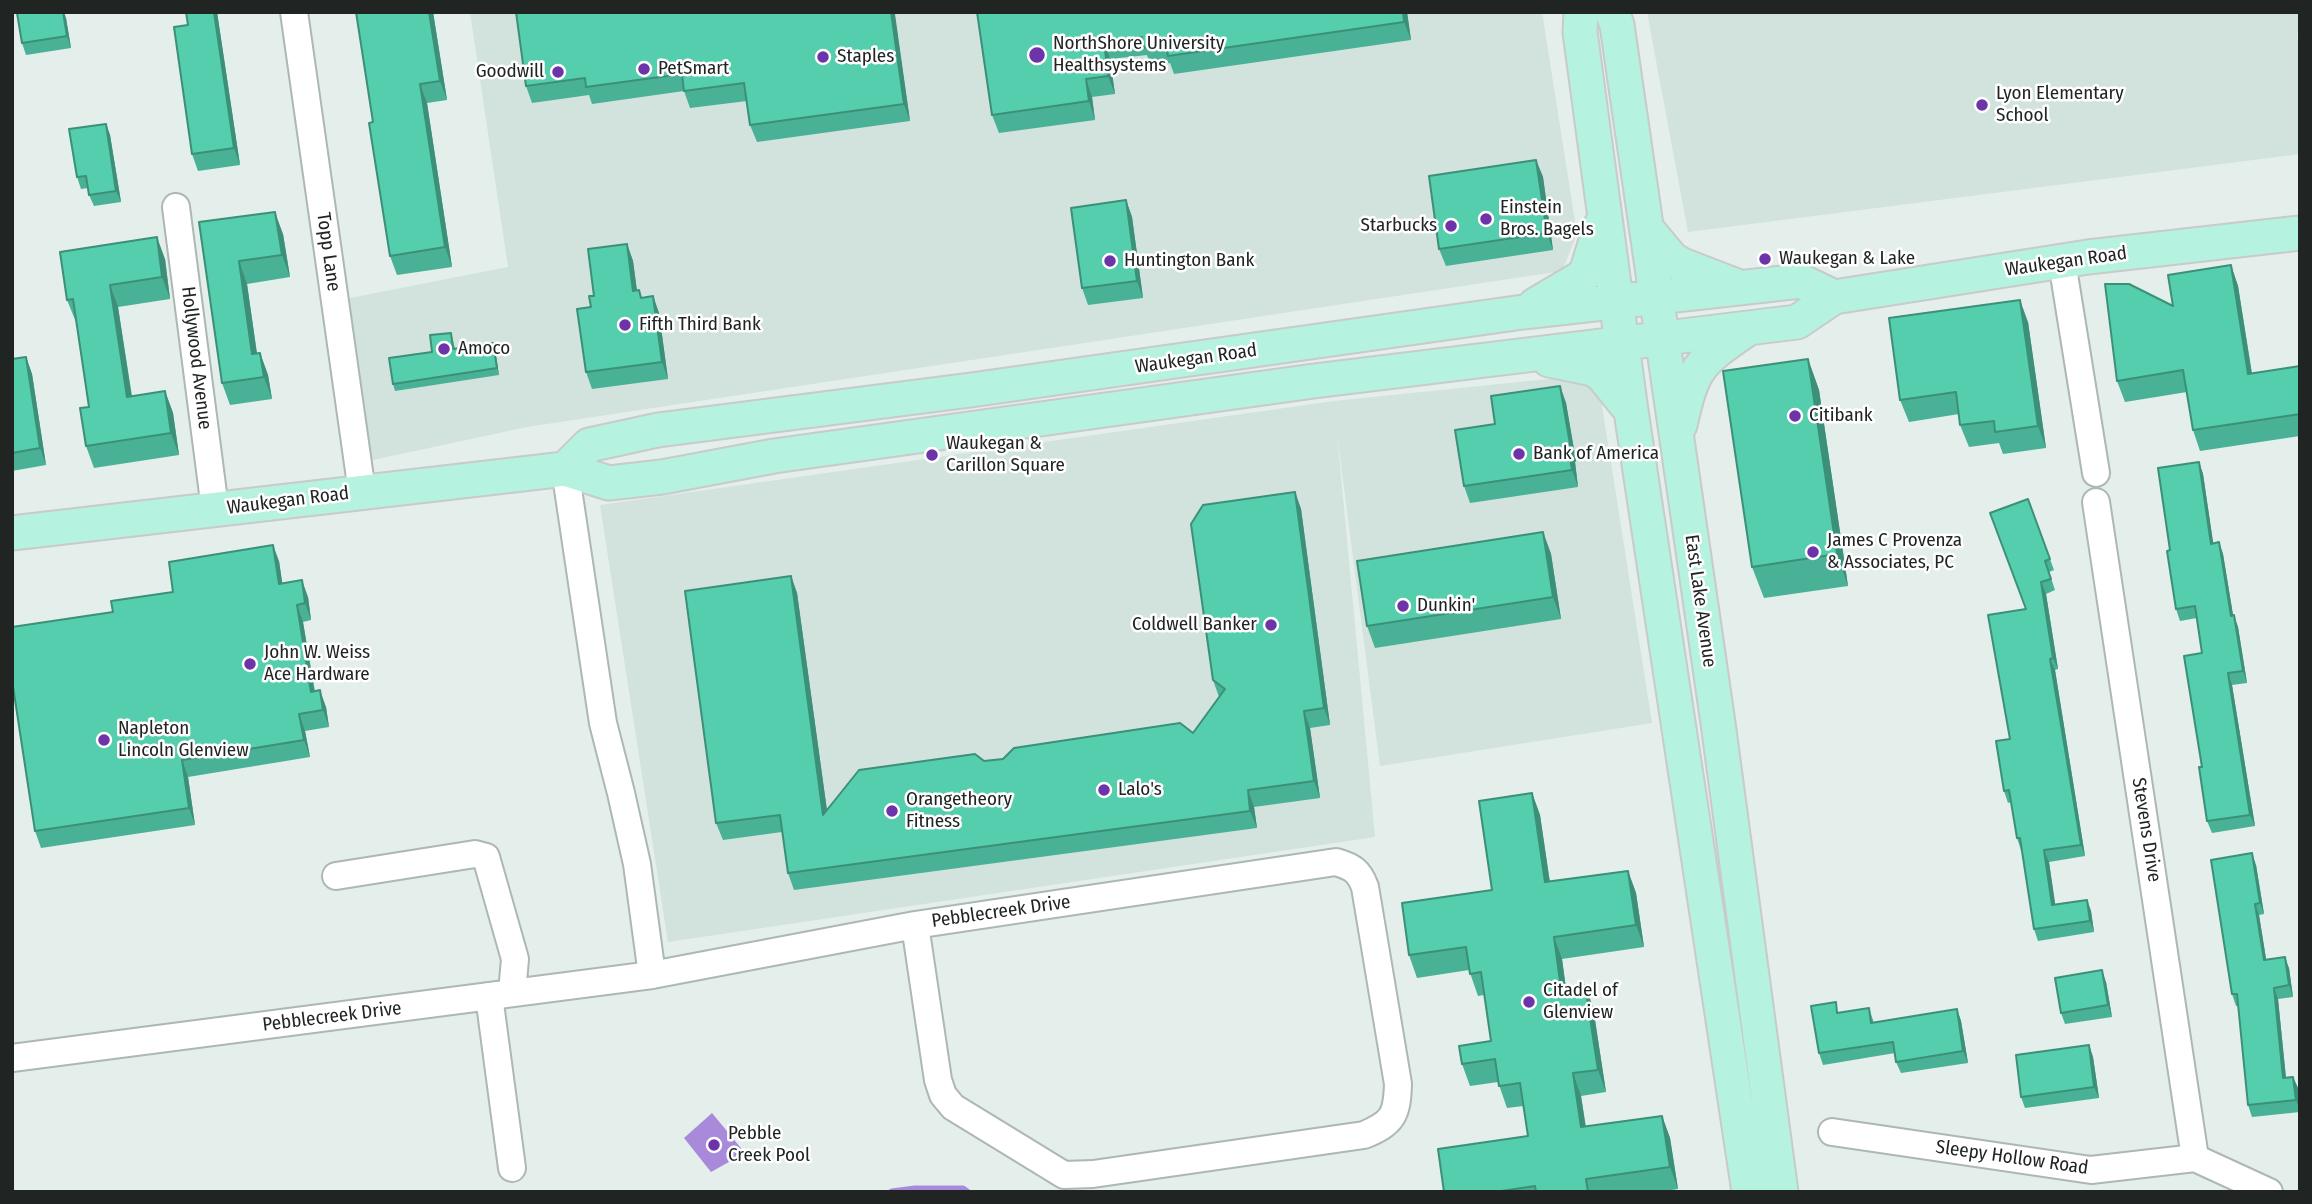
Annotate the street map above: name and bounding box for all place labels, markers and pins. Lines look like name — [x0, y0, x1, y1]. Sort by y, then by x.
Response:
place label: NorthShore University Healthsystems — [1053, 33, 1224, 77]
marker: NorthShore University Healthsystems — [1027, 45, 1047, 65]
place label: Staples — [837, 46, 894, 68]
marker: Staples — [815, 49, 831, 65]
place label: PetSmart — [658, 58, 729, 80]
place label: Goodwill — [476, 61, 544, 83]
marker: PetSmart — [636, 61, 652, 77]
marker: Goodwill — [550, 64, 566, 80]
place label: Lyon Elementary School — [1996, 83, 2124, 127]
marker: Lyon Elementary School — [1974, 97, 1990, 113]
place label: Einstein Bros. Bagels — [1500, 197, 1594, 241]
marker: Einstein Bros. Bagels — [1478, 211, 1494, 227]
place label: Starbucks — [1361, 215, 1437, 237]
marker: Starbucks — [1443, 218, 1459, 234]
place label: Waukegan & Lake — [1779, 248, 1915, 270]
place label: Huntington Bank — [1124, 250, 1254, 272]
marker: Waukegan & Lake — [1757, 251, 1773, 267]
marker: Huntington Bank — [1102, 253, 1118, 269]
place label: Fifth Third Bank — [639, 314, 761, 336]
marker: Fifth Third Bank — [617, 317, 633, 333]
place label: Amoco — [458, 338, 510, 360]
marker: Amoco — [436, 341, 452, 357]
place label: Citibank — [1809, 405, 1873, 427]
marker: Citibank — [1787, 408, 1803, 424]
place label: Waukegan & Carillon Square — [946, 433, 1065, 477]
place label: Bank of America — [1533, 443, 1659, 465]
marker: Bank of America — [1511, 446, 1527, 462]
marker: Waukegan & Carillon Square — [924, 447, 940, 463]
place label: James C Provenza & Associates, PC — [1827, 530, 1962, 574]
marker: James C Provenza & Associates, PC — [1805, 544, 1821, 560]
place label: Dunkin' — [1417, 595, 1475, 617]
marker: Dunkin' — [1395, 598, 1411, 614]
place label: Coldwell Banker — [1132, 614, 1257, 636]
marker: Coldwell Banker — [1263, 617, 1279, 633]
place label: John W. Weiss Ace Hardware — [264, 642, 370, 686]
marker: John W. Weiss Ace Hardware — [242, 656, 258, 672]
place label: Napleton Lincoln Glenview — [118, 718, 249, 762]
marker: Napleton Lincoln Glenview — [96, 732, 112, 748]
place label: Lalo's — [1118, 779, 1162, 801]
marker: Lalo's — [1096, 782, 1112, 798]
place label: Orangetheory Fitness — [906, 789, 1012, 833]
marker: Orangetheory Fitness — [884, 803, 900, 819]
place label: Citadel of Glenview — [1543, 980, 1618, 1024]
marker: Citadel of Glenview — [1521, 994, 1537, 1010]
place label: Pebble Creek Pool — [728, 1123, 810, 1167]
marker: Pebble Creek Pool — [706, 1137, 722, 1153]

